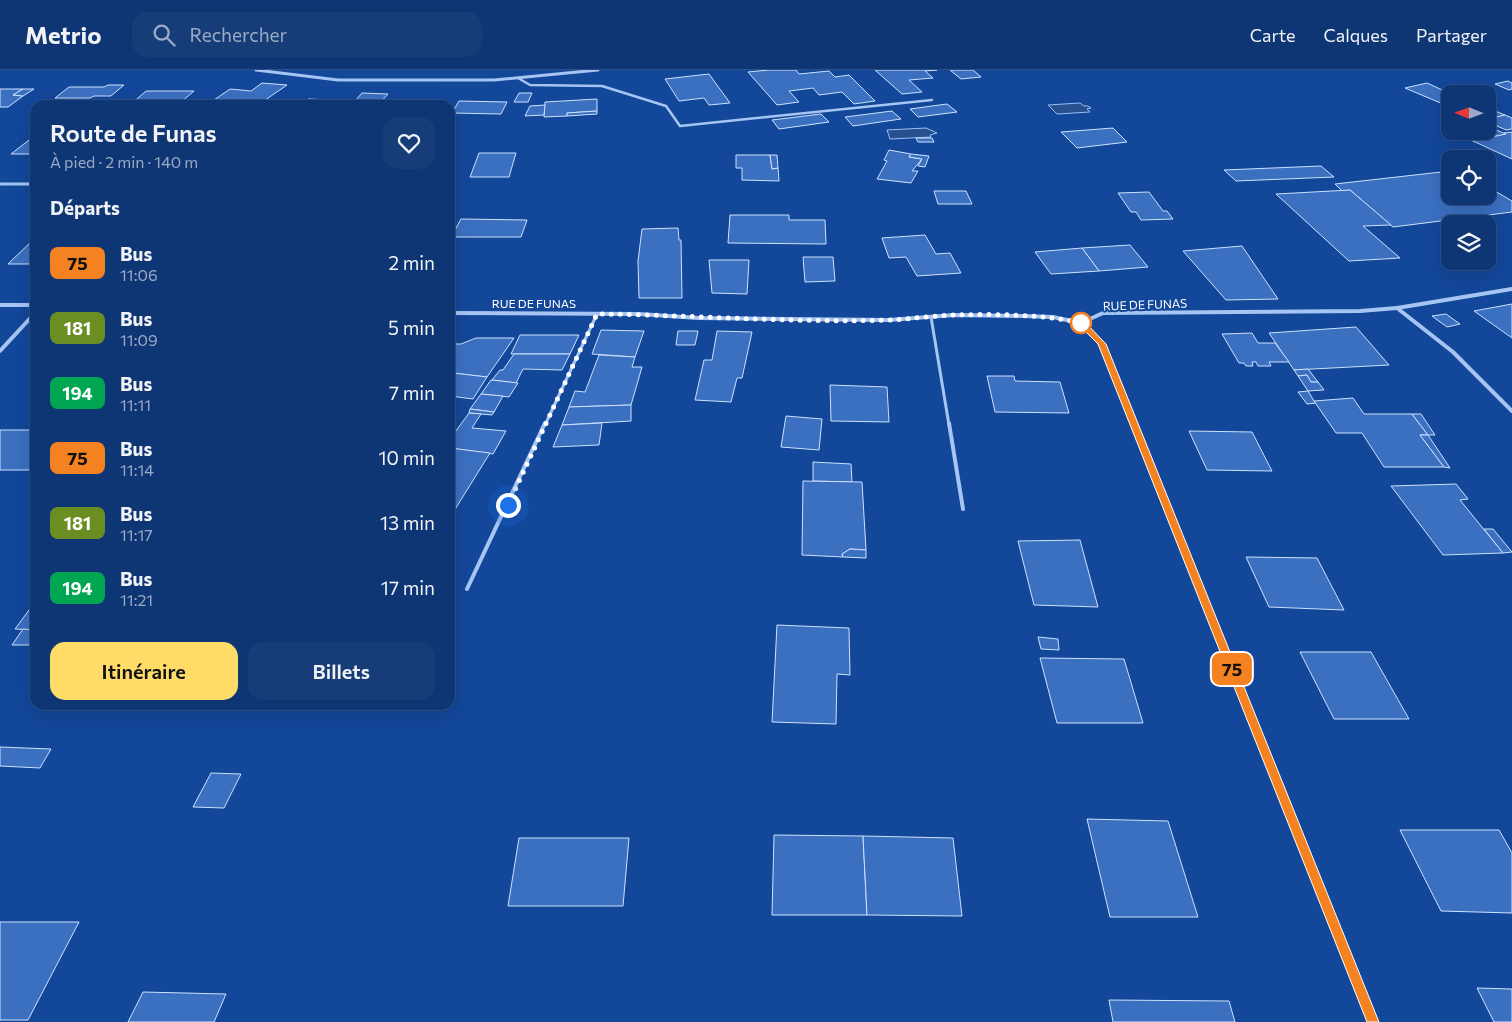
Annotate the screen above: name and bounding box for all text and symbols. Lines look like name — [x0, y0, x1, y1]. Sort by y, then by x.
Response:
search box — [132, 12, 482, 57]
text: Metrio — [25, 20, 102, 49]
icon: search — [150, 21, 178, 49]
text: Rechercher — [190, 23, 287, 46]
text: Carte — [1250, 24, 1295, 46]
text: Calques — [1323, 24, 1388, 46]
text: Partager — [1416, 24, 1487, 46]
north arrow — [1441, 85, 1496, 140]
map controls — [1441, 85, 1496, 270]
button: heart — [383, 117, 435, 169]
text: Route de Funas — [50, 118, 217, 147]
button: locate — [1441, 150, 1496, 205]
text: À pied · 2 min · 140 m — [50, 152, 198, 171]
text: Départs — [50, 196, 120, 219]
button: layers — [1441, 215, 1496, 270]
text: Bus — [120, 242, 152, 265]
text: 2 min — [388, 251, 435, 274]
text: 75 — [67, 252, 88, 274]
text: 11:06 — [120, 265, 158, 284]
street label: RUE DE FUNAS — [492, 296, 576, 310]
street label: RUE DE FUNAS — [1103, 296, 1187, 312]
text: Bus — [120, 307, 152, 330]
unlabelled marker — [1070, 312, 1092, 334]
text: 5 min — [388, 316, 435, 339]
text: 181 — [64, 317, 91, 339]
text: 11:09 — [120, 330, 158, 349]
text: Bus — [120, 372, 152, 395]
text: 7 min — [389, 381, 435, 404]
text: 194 — [62, 382, 93, 404]
text: 11:11 — [120, 395, 151, 414]
text: Bus — [120, 437, 152, 460]
text: 10 min — [378, 446, 435, 469]
text: 75 — [67, 447, 88, 469]
text: 11:14 — [120, 460, 154, 479]
your location — [496, 493, 521, 518]
text: Bus — [120, 502, 152, 525]
text: 13 min — [380, 511, 435, 534]
text: 181 — [64, 512, 91, 534]
text: 11:17 — [120, 525, 153, 544]
text: Bus — [120, 567, 152, 590]
text: 17 min — [381, 576, 435, 599]
text: 194 — [62, 577, 93, 599]
text: 11:21 — [120, 590, 153, 609]
button: Itinéraire — [50, 642, 238, 700]
button: Billets — [248, 642, 435, 700]
line badge: 75 — [1210, 653, 1254, 685]
text: 75 — [1222, 658, 1242, 680]

